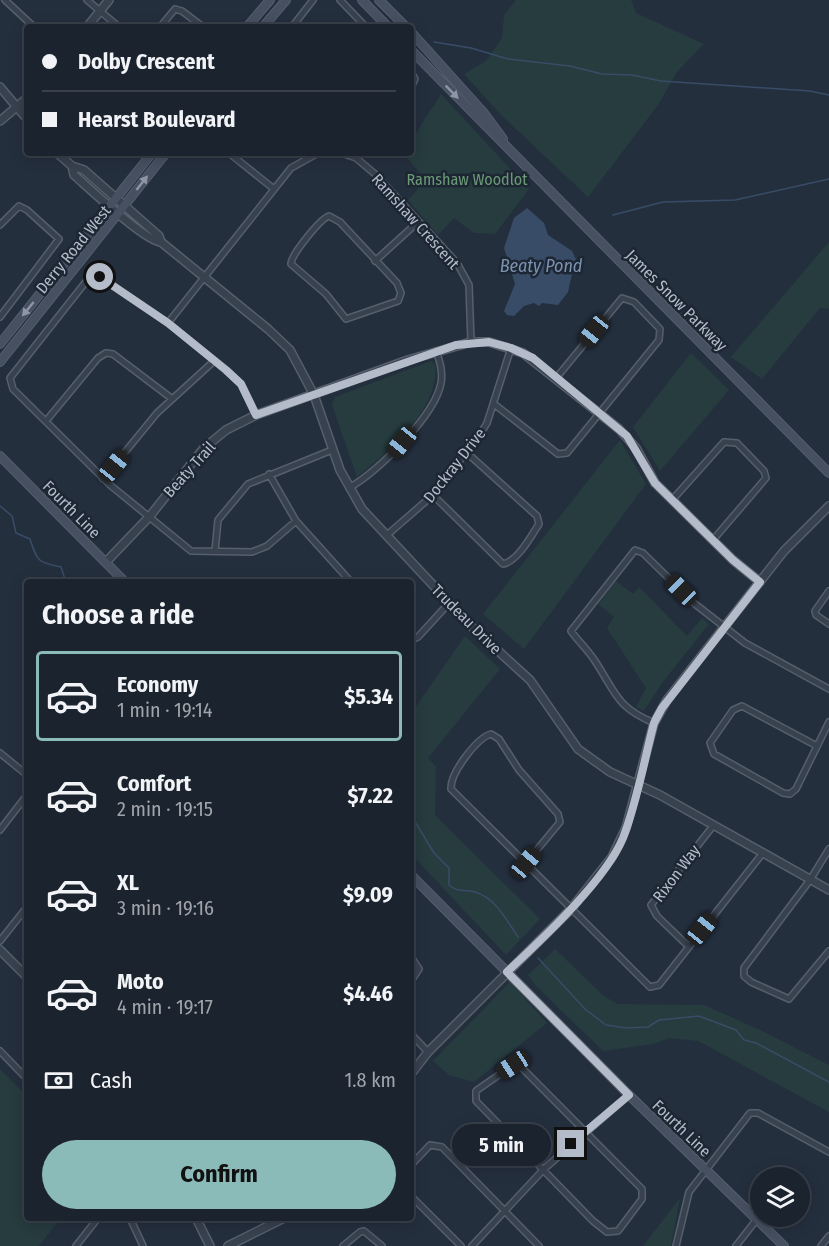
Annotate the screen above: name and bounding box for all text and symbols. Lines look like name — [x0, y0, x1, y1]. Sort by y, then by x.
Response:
text: Dolby Crescent — [78, 48, 215, 75]
one-way arrow — [445, 84, 459, 99]
text: Hearst Boulevard — [78, 106, 236, 133]
street label: Ramshaw Crescent — [368, 170, 464, 274]
park label: Ramshaw Woodlot — [407, 170, 528, 189]
one-way arrow — [136, 175, 149, 191]
street label: Derry Road West — [32, 201, 115, 297]
street label: James Snow Parkway — [622, 246, 732, 356]
water label: Beaty Pond — [500, 255, 583, 277]
route start — [86, 263, 113, 290]
one-way arrow — [22, 302, 34, 317]
car — [576, 311, 612, 351]
car — [384, 422, 420, 462]
street label: Dockray Drive — [419, 424, 489, 506]
street label: Beaty Trail — [159, 438, 219, 501]
car — [96, 446, 132, 486]
street label: Fourth Line — [39, 477, 104, 542]
car — [662, 571, 700, 609]
street label: Trudeau Drive — [428, 580, 506, 658]
text: Choose a ride — [42, 599, 194, 631]
icon: car — [45, 669, 99, 723]
text: Economy — [117, 671, 198, 698]
text: $5.34 — [344, 683, 393, 710]
text: 1 min · 19:14 — [117, 698, 213, 722]
icon: car — [45, 768, 99, 822]
text: Comfort — [117, 770, 191, 797]
text: $7.22 — [348, 782, 393, 809]
text: 2 min · 19:15 — [117, 797, 213, 821]
street label: Rixon Way — [649, 840, 705, 906]
car — [508, 843, 544, 883]
icon: car — [45, 867, 99, 921]
text: XL — [117, 869, 139, 896]
text: $9.09 — [343, 881, 393, 908]
text: 3 min · 19:16 — [117, 896, 214, 920]
car — [684, 909, 720, 949]
icon: car — [45, 966, 99, 1020]
text: Moto — [117, 968, 164, 995]
text: $4.46 — [343, 980, 393, 1007]
text: 4 min · 19:17 — [117, 995, 213, 1019]
car — [493, 1048, 533, 1082]
icon: cash — [42, 1064, 75, 1097]
text: Cash — [90, 1067, 133, 1094]
text: 1.8 km — [345, 1068, 396, 1092]
street label: Fourth Line — [649, 1096, 715, 1161]
callout: 5 min — [451, 1123, 550, 1165]
route end — [557, 1130, 584, 1157]
text: 5 min — [479, 1133, 524, 1157]
button: Confirm — [42, 1140, 396, 1209]
map controls — [750, 1167, 810, 1227]
button: layers — [750, 1167, 810, 1227]

